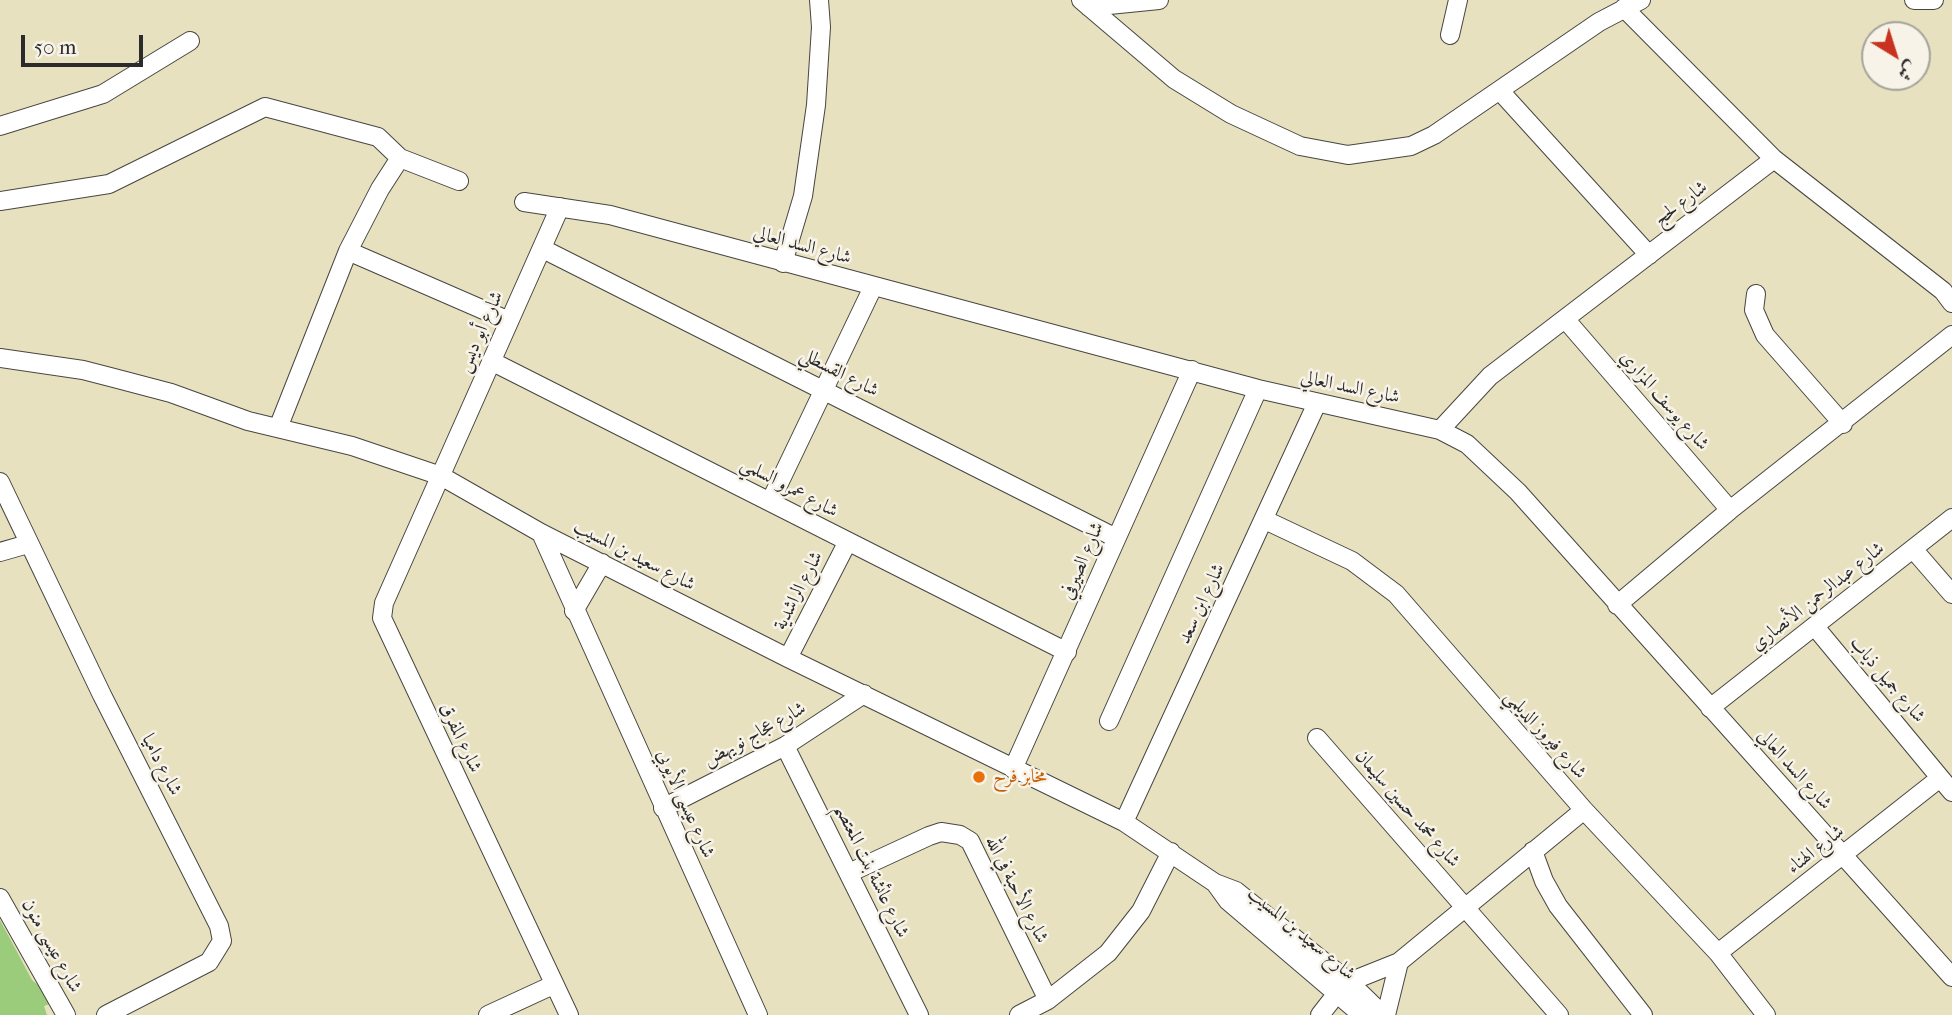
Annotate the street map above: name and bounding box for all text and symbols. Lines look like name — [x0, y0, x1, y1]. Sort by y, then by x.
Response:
scale bar — [24, 21, 147, 65]
north arrow — [1861, 21, 1931, 91]
text: 50 m — [34, 35, 77, 59]
text: ش — [1894, 56, 1922, 85]
street label: شارع لحج — [1650, 176, 1712, 232]
street label: شارع السد العالي — [750, 222, 854, 270]
street label: شارع أبو ديس — [453, 288, 509, 376]
street label: شارع القسطلي — [796, 343, 882, 403]
street label: شارع يوسف المزاري — [1614, 346, 1714, 456]
street label: شارع السد العالي — [1298, 366, 1402, 410]
street label: شارع عمرو السلمي — [736, 453, 842, 523]
street label: شارع سعيد بن المسيب — [569, 515, 699, 597]
street label: شارع الصيرفي — [1056, 519, 1110, 603]
street label: شارع عبدالرحمن الأنصاري — [1747, 538, 1889, 656]
street label: شارع الراشدية — [769, 548, 829, 634]
street label: شارع ابن سعد — [1173, 560, 1231, 648]
street label: شارع جميل ذياب — [1844, 632, 1930, 728]
street label: شارع فيروز الديلمي — [1499, 686, 1591, 784]
street label: شارع عجاج نويهض — [700, 697, 810, 773]
street label: شارع المفرق — [434, 699, 486, 777]
street label: شارع السد العالي — [1752, 725, 1836, 815]
street label: شارع داميا — [136, 730, 186, 800]
street label: شارع محمد حسين سليمان — [1350, 745, 1464, 873]
street label: شارع عيسى الأيوبي — [651, 746, 719, 862]
place label: مخابز فرح — [993, 766, 1047, 788]
marker: مخابز فرح — [971, 769, 987, 785]
street label: شارع عائشة بنت المعتصم — [829, 800, 913, 942]
street label: شارع الهناء — [1783, 821, 1849, 879]
street label: شارع الأحبة في الله — [979, 832, 1053, 948]
street label: شارع سعيد بن المسيب — [1242, 882, 1360, 986]
street label: شارع عيسى منون — [16, 895, 86, 997]

